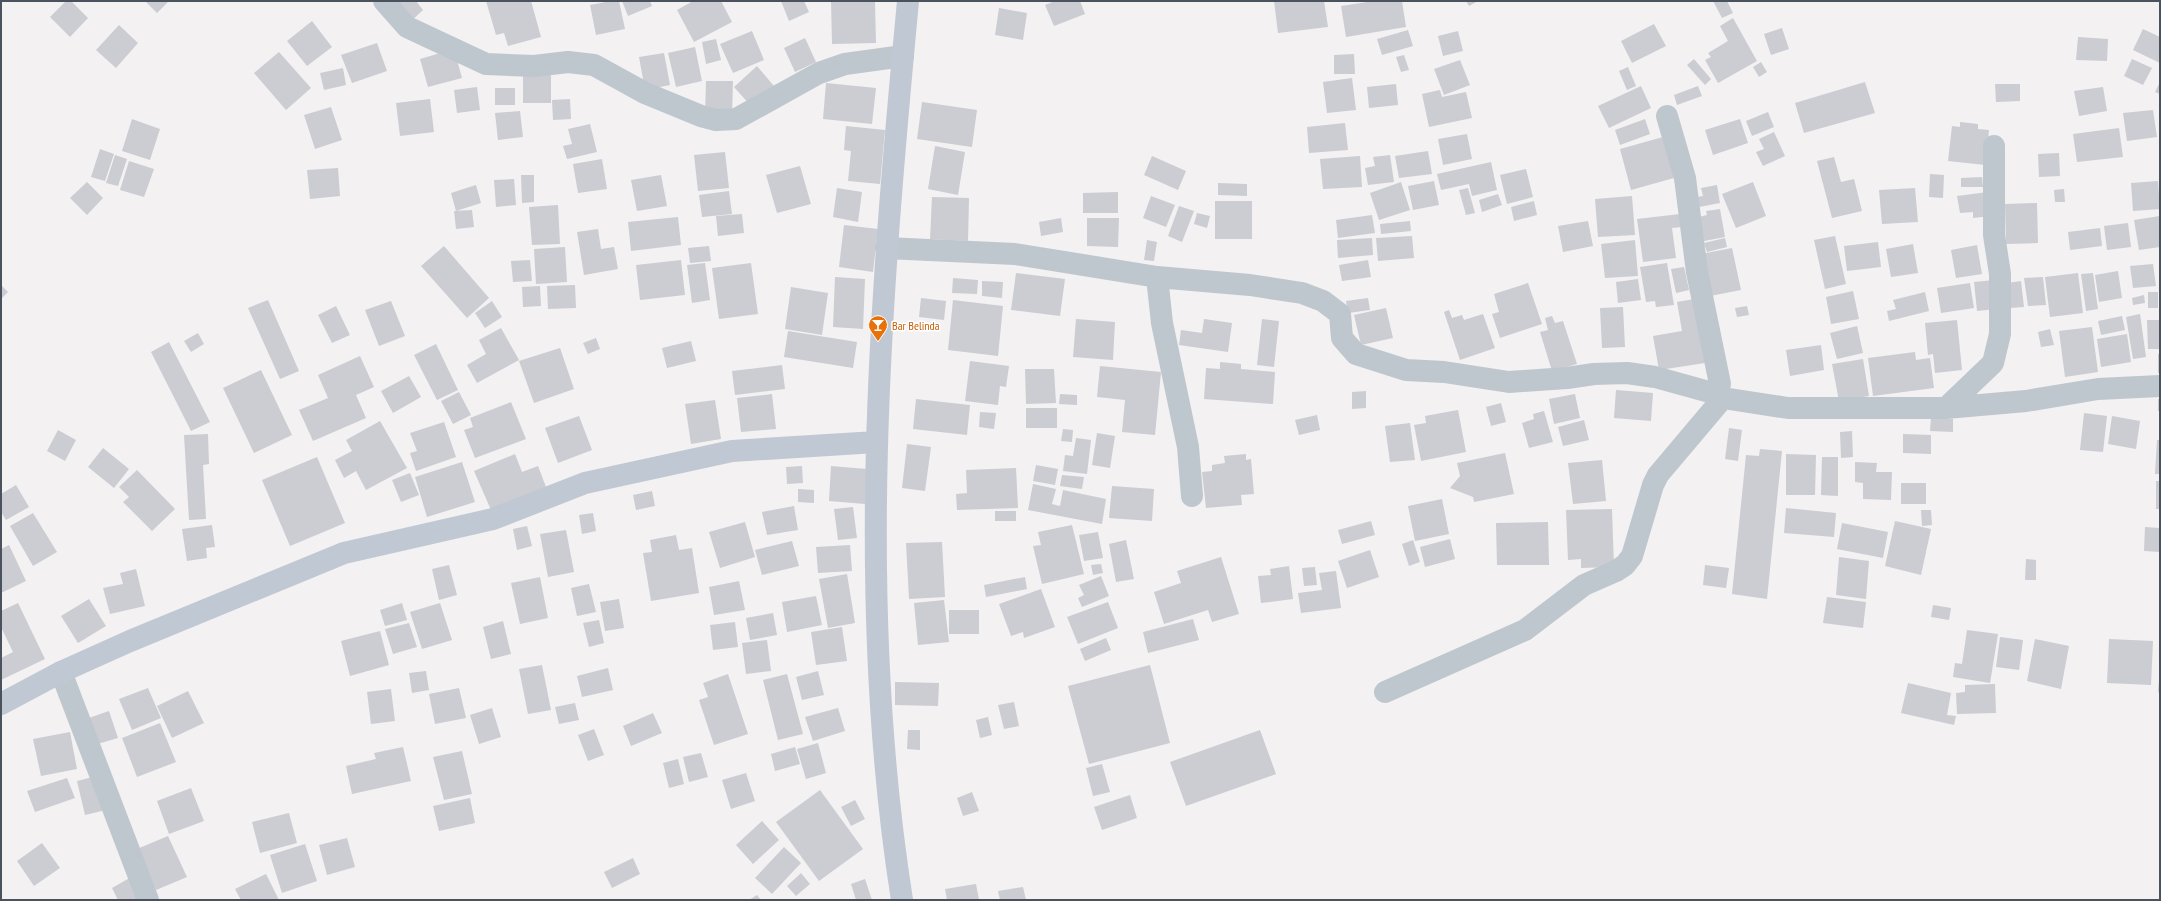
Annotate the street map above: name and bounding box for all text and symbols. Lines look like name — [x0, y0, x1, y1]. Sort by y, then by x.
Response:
bar icon: Bar Belinda — [867, 314, 889, 342]
place label: Bar Belinda — [892, 318, 940, 333]

